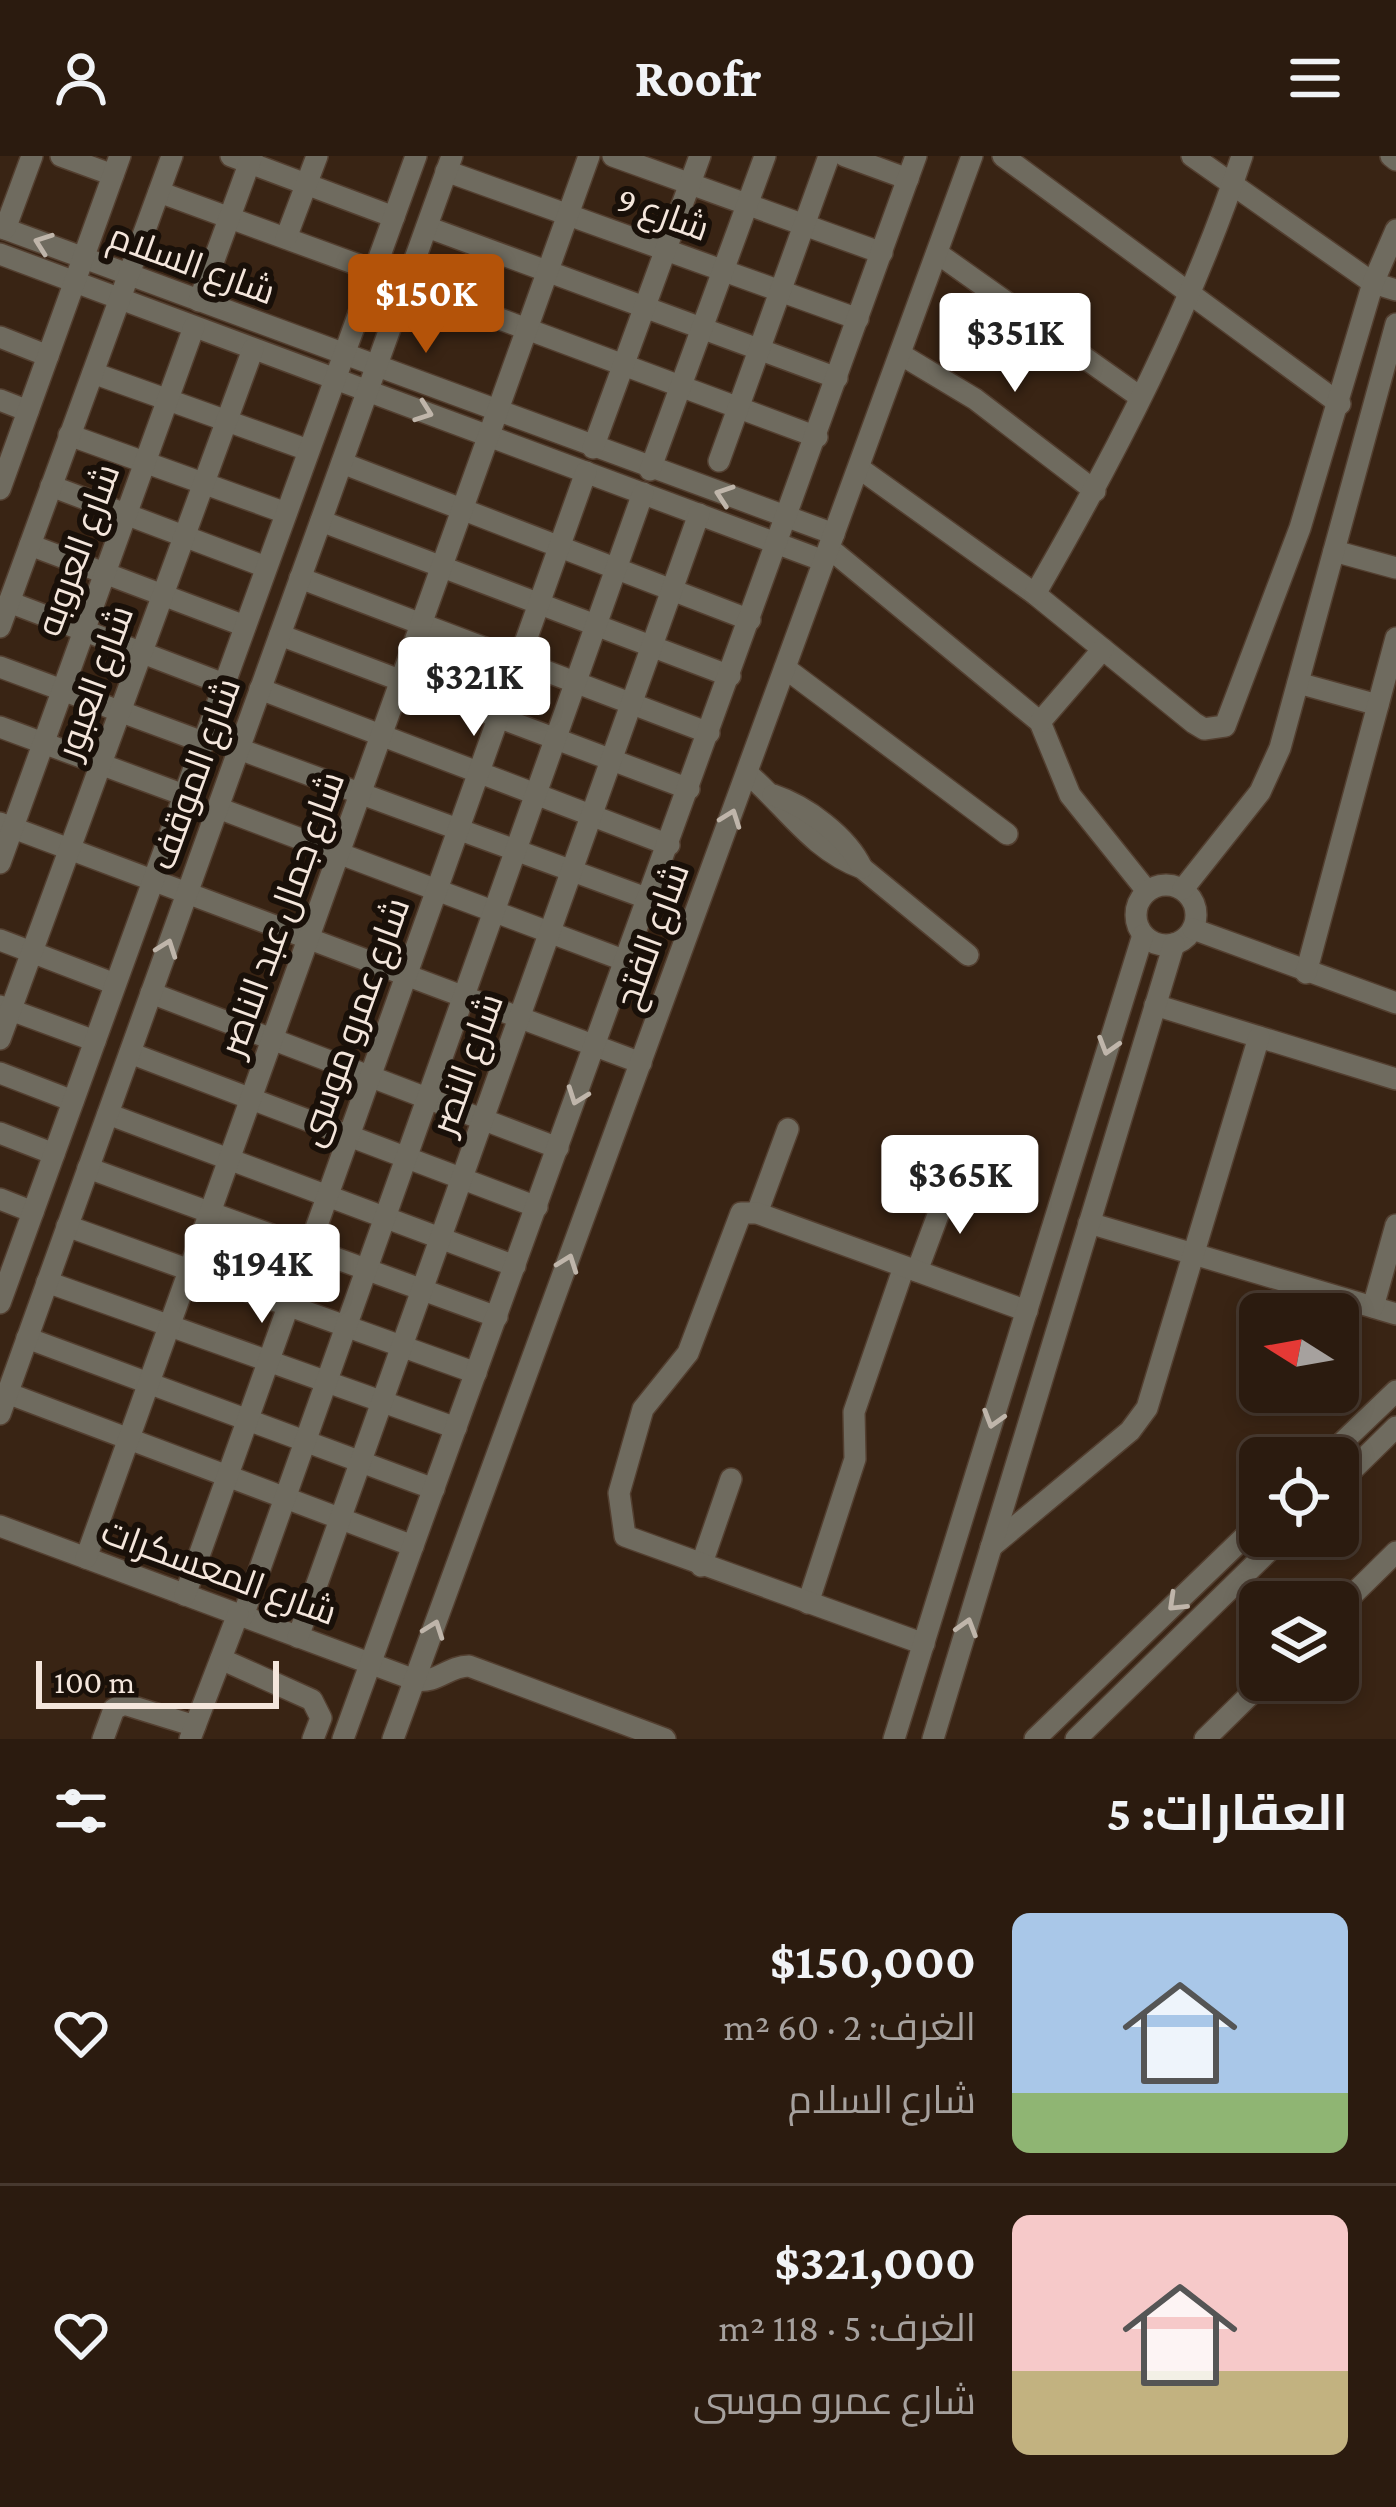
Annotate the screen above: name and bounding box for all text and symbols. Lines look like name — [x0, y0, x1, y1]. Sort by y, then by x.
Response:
icon: person — [48, 45, 114, 111]
icon: menu — [1282, 45, 1348, 111]
text: Roofr — [634, 48, 762, 108]
street label: شارع 9 — [610, 179, 714, 253]
street label: شارع السلام — [102, 215, 280, 316]
one-way arrow — [34, 233, 55, 258]
pin: $150K — [342, 254, 510, 356]
text: $150K — [375, 271, 477, 314]
pin: $351K — [931, 293, 1099, 395]
text: $351K — [967, 310, 1063, 353]
one-way arrow — [413, 398, 434, 422]
street label: شارع العروبه — [28, 459, 131, 643]
one-way arrow — [715, 485, 736, 509]
street label: شارع العبور — [48, 600, 145, 767]
pin: $321K — [390, 637, 558, 739]
text: $321K — [425, 654, 523, 697]
street label: شارع الموقف — [142, 673, 252, 877]
street label: شارع جمال عبد الناصر — [211, 766, 356, 1065]
one-way arrow — [717, 809, 741, 830]
street label: شارع الفتح — [607, 858, 701, 1016]
street label: شارع عمرو موسى — [291, 892, 421, 1153]
one-way arrow — [153, 939, 178, 960]
street label: شارع النصر — [422, 988, 515, 1143]
one-way arrow — [1098, 1035, 1123, 1056]
one-way arrow — [567, 1084, 591, 1105]
pin: $365K — [876, 1135, 1044, 1237]
text: $365K — [908, 1152, 1012, 1195]
pin: $194K — [178, 1224, 346, 1326]
text: $194K — [212, 1241, 312, 1284]
one-way arrow — [554, 1254, 578, 1275]
north arrow — [1239, 1293, 1359, 1413]
map controls — [1239, 1293, 1359, 1701]
one-way arrow — [983, 1408, 1008, 1429]
button: locate — [1239, 1437, 1359, 1557]
street label: شارع المعسكرات — [95, 1511, 342, 1637]
button: layers — [1239, 1581, 1359, 1701]
one-way arrow — [1168, 1589, 1190, 1611]
one-way arrow — [953, 1617, 978, 1638]
one-way arrow — [419, 1620, 444, 1641]
scale bar — [36, 1655, 279, 1708]
text: 100 m — [54, 1663, 135, 1700]
icon: filters — [48, 1778, 114, 1844]
text: العقارات: 5 — [1107, 1784, 1348, 1841]
text: $150,000 — [770, 1932, 976, 1989]
icon: home — [1108, 1961, 1252, 2105]
icon: heart — [48, 2000, 114, 2066]
text: الغرف: 2 · 60 m² — [723, 2005, 976, 2048]
text: شارع السلام — [788, 2078, 976, 2121]
text: $321,000 — [774, 2233, 976, 2290]
icon: home — [1108, 2263, 1252, 2407]
icon: heart — [48, 2302, 114, 2368]
text: الغرف: 5 · 118 m² — [719, 2306, 976, 2349]
text: شارع عمرو موسى — [693, 2379, 976, 2422]

